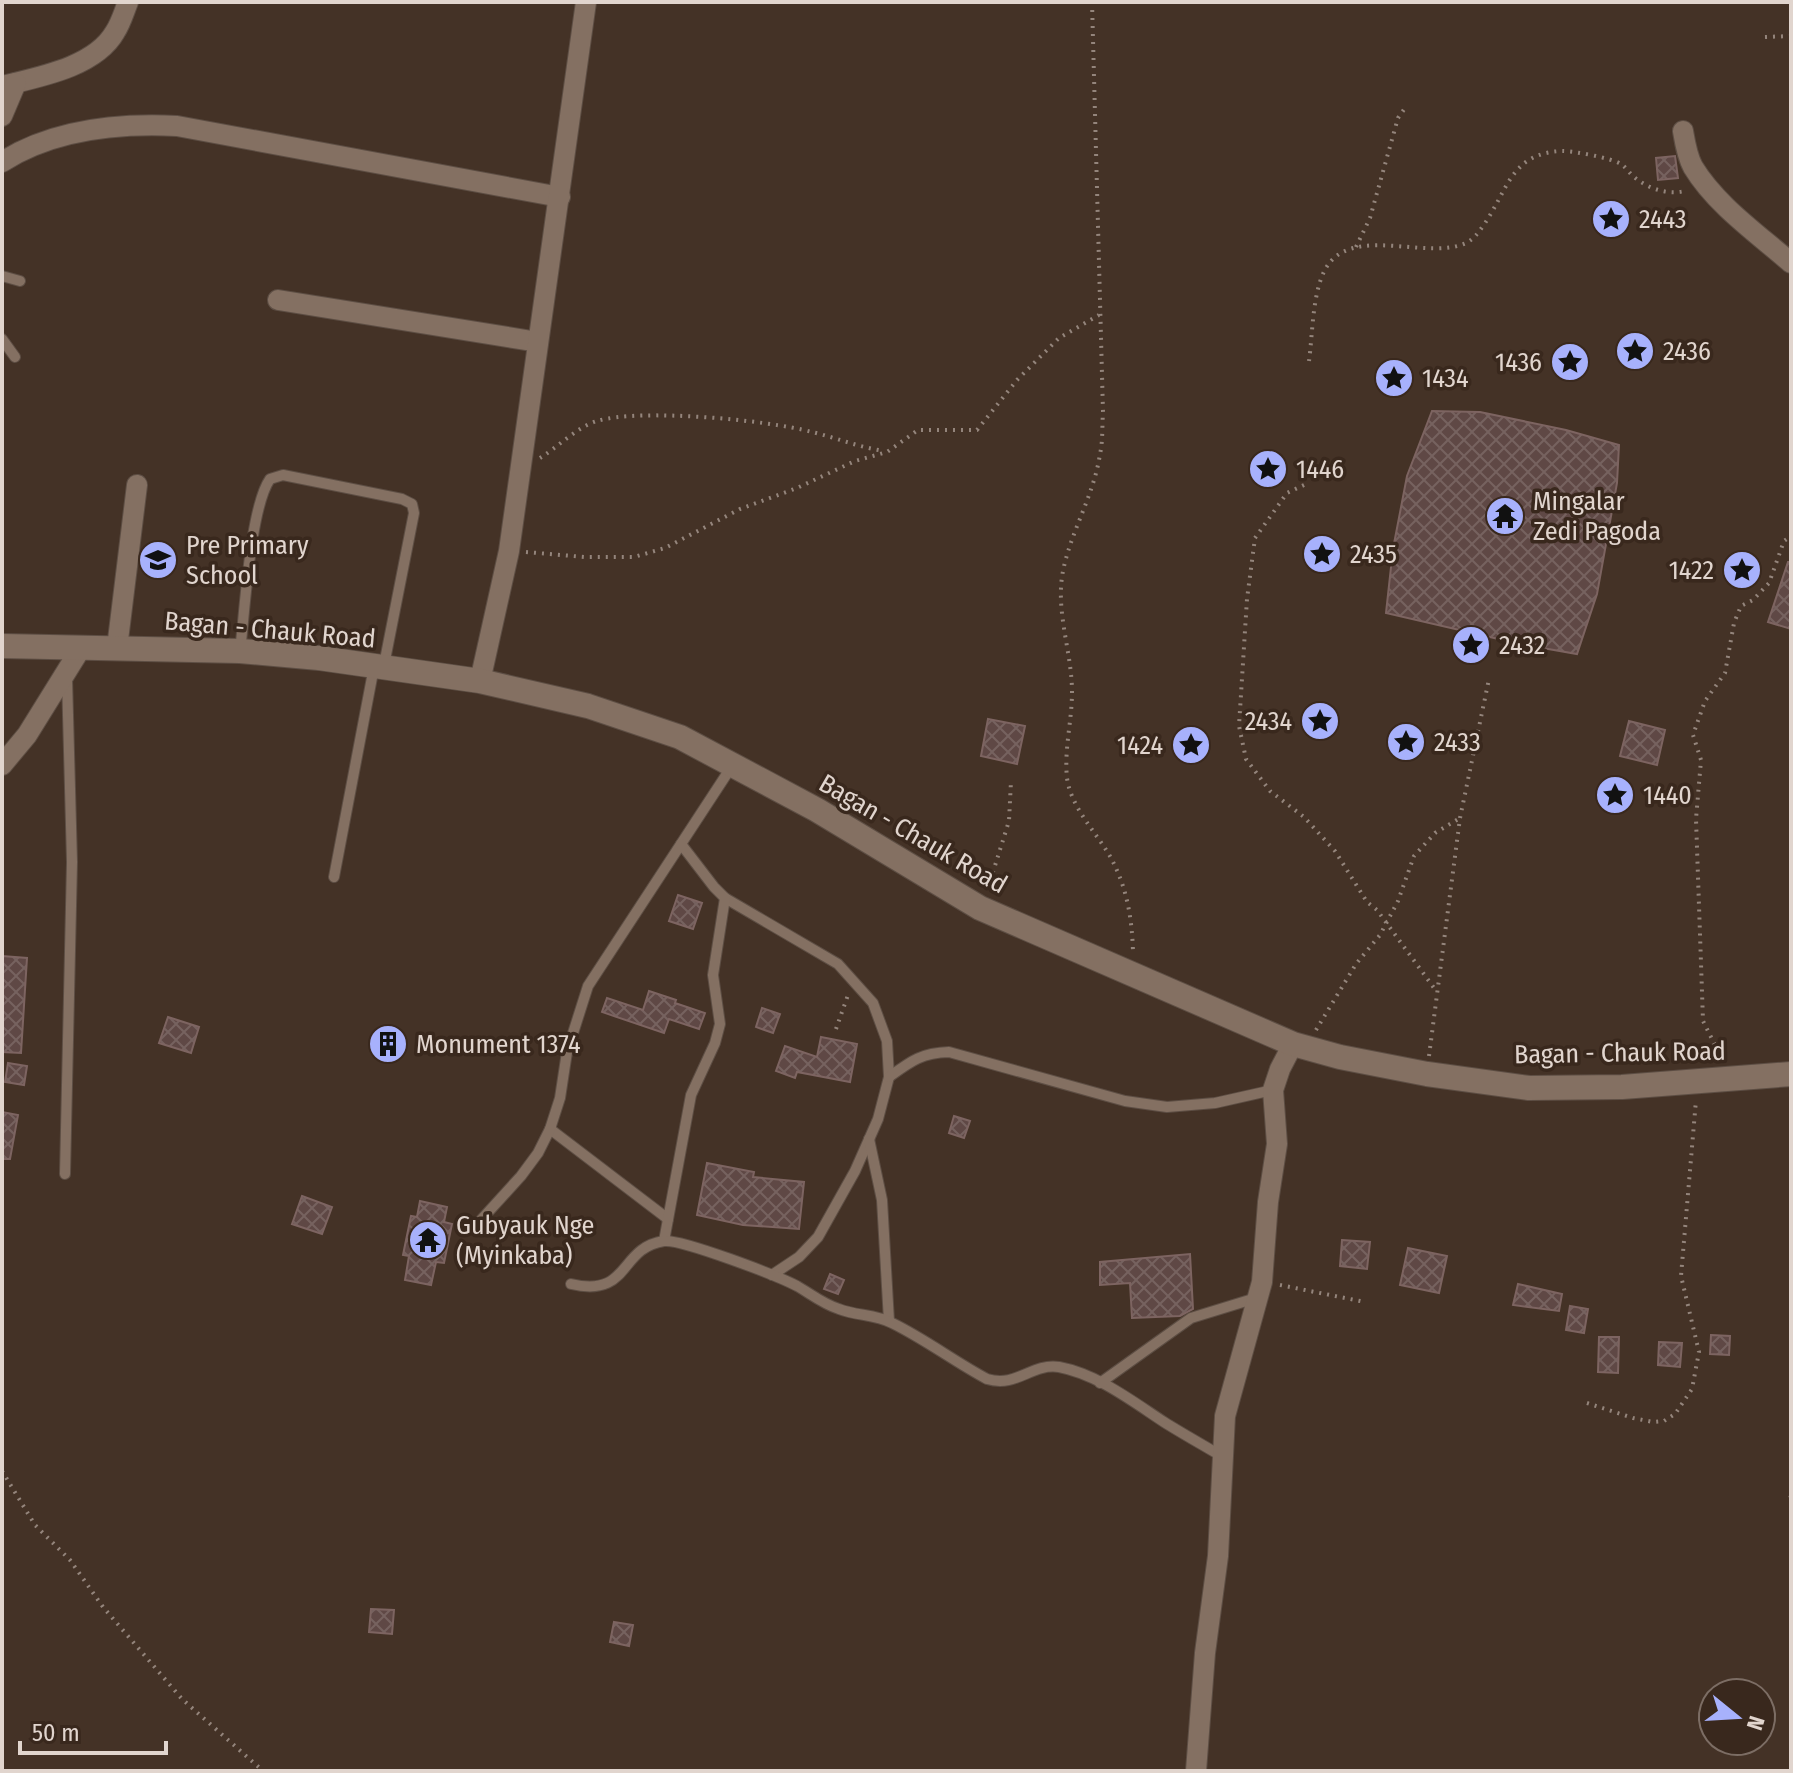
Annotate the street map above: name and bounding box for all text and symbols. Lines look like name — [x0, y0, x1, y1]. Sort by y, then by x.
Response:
place icon: 2443 — [1590, 198, 1632, 240]
place label: 2443 — [1639, 204, 1686, 235]
place icon: 2436 — [1614, 330, 1656, 372]
place label: 2436 — [1663, 336, 1711, 367]
place icon: 1436 — [1549, 341, 1591, 383]
place label: 1436 — [1495, 347, 1542, 378]
place icon: 1434 — [1373, 357, 1415, 399]
place label: 1434 — [1422, 363, 1469, 394]
place icon: 1446 — [1247, 448, 1289, 490]
place label: 1446 — [1296, 454, 1344, 485]
place label: Mingalar Zedi Pagoda — [1533, 486, 1661, 547]
temple icon: Mingalar Zedi Pagoda — [1484, 495, 1526, 537]
place label: Pre Primary School — [186, 530, 309, 591]
place icon: 2435 — [1301, 533, 1343, 575]
school or university icon: Pre Primary School — [137, 539, 179, 581]
place label: 2435 — [1350, 539, 1397, 570]
place icon: 1422 — [1721, 549, 1763, 591]
place label: 1422 — [1669, 555, 1714, 586]
street label: Bagan - Chauk Road — [163, 605, 377, 655]
place icon: 2432 — [1450, 624, 1492, 666]
place label: 2432 — [1499, 630, 1545, 661]
place icon: 2434 — [1299, 700, 1341, 742]
place label: 2434 — [1245, 706, 1292, 737]
place icon: 2433 — [1385, 721, 1427, 763]
place icon: 1424 — [1170, 724, 1212, 766]
place label: 2433 — [1434, 727, 1481, 758]
place label: 1424 — [1117, 730, 1163, 761]
street label: Bagan - Chauk Road — [814, 768, 1012, 900]
place icon: 1440 — [1594, 774, 1636, 816]
place label: 1440 — [1643, 780, 1692, 811]
building icon: Monument 1374 — [367, 1023, 409, 1065]
place label: Monument 1374 — [416, 1029, 581, 1060]
street label: Bagan - Chauk Road — [1514, 1036, 1726, 1070]
place label: Gubyauk Nge (Myinkaba) — [456, 1210, 594, 1271]
temple icon: Gubyauk Nge (Myinkaba) — [407, 1219, 449, 1261]
north arrow — [1697, 1677, 1777, 1757]
scale bar — [20, 1705, 166, 1755]
text: N — [1741, 1713, 1770, 1733]
text: 50 m — [32, 1719, 80, 1747]

